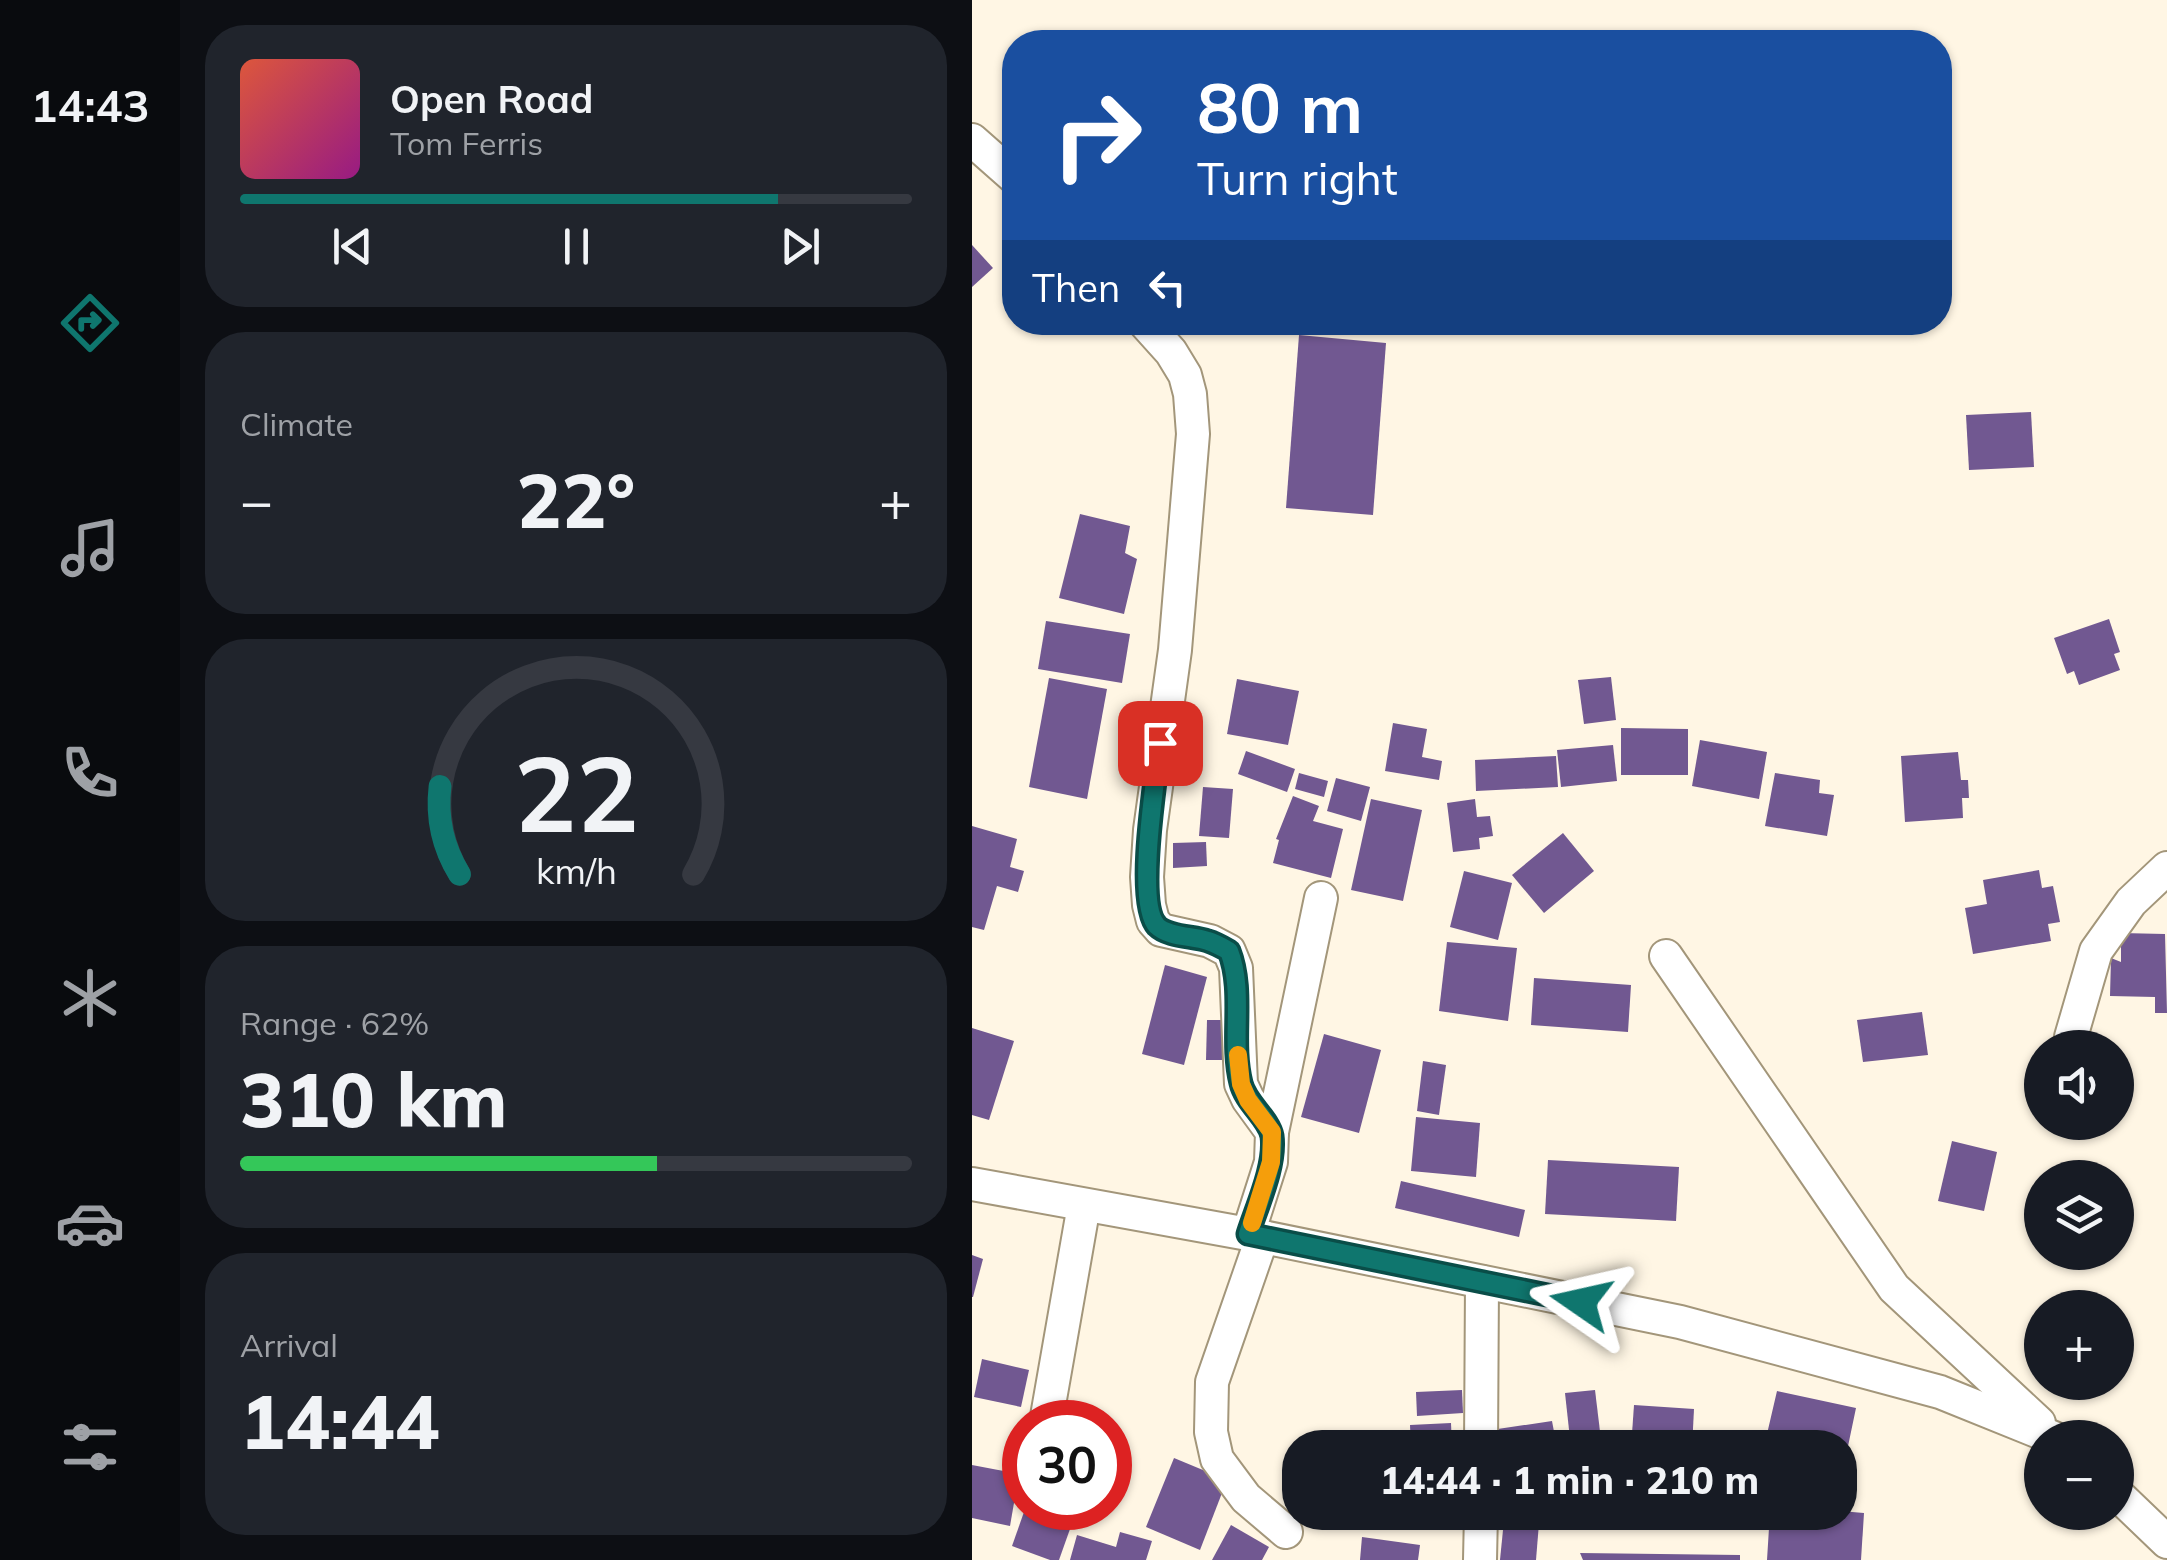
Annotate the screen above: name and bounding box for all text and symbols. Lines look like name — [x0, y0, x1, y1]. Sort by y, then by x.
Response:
text: 80 m — [1197, 63, 1363, 151]
icon: right — [1032, 70, 1162, 200]
text: Open Road — [390, 75, 593, 123]
text: 14:43 — [30, 77, 150, 133]
text: Tom Ferris — [390, 123, 543, 163]
text: Turn right — [1197, 150, 1398, 206]
icon: previous — [325, 219, 380, 274]
icon: pause — [549, 219, 604, 274]
icon: next — [773, 219, 828, 274]
icon: left — [1140, 260, 1195, 315]
text: Then — [1032, 264, 1120, 312]
icon: directions — [55, 288, 125, 358]
text: Climate — [240, 404, 353, 444]
text: 22° — [517, 453, 635, 547]
text: − — [240, 466, 273, 535]
text: + — [879, 466, 912, 535]
icon: music — [55, 513, 125, 583]
pin — [1118, 701, 1203, 786]
icon: arrive — [1133, 716, 1188, 771]
text: 22 — [514, 727, 638, 858]
icon: phone — [55, 738, 125, 808]
text: km/h — [536, 848, 616, 893]
icon: climate — [55, 963, 125, 1033]
text: Range · 62% — [240, 1003, 429, 1043]
map controls — [2024, 1030, 2134, 1530]
button: sound — [2024, 1030, 2134, 1140]
text: 310 km — [240, 1052, 508, 1146]
button: layers — [2024, 1160, 2134, 1270]
icon: car — [55, 1188, 125, 1258]
position arrow — [1529, 1250, 1633, 1354]
button: + — [2024, 1290, 2134, 1400]
text: Arrival — [240, 1325, 338, 1365]
text: 14:44 — [240, 1374, 440, 1468]
speed limit sign: 30 — [1002, 1400, 1132, 1530]
icon: filters — [55, 1412, 125, 1482]
button: − — [2024, 1420, 2134, 1530]
text: 14:44 · 1 min · 210 m — [1380, 1456, 1759, 1504]

